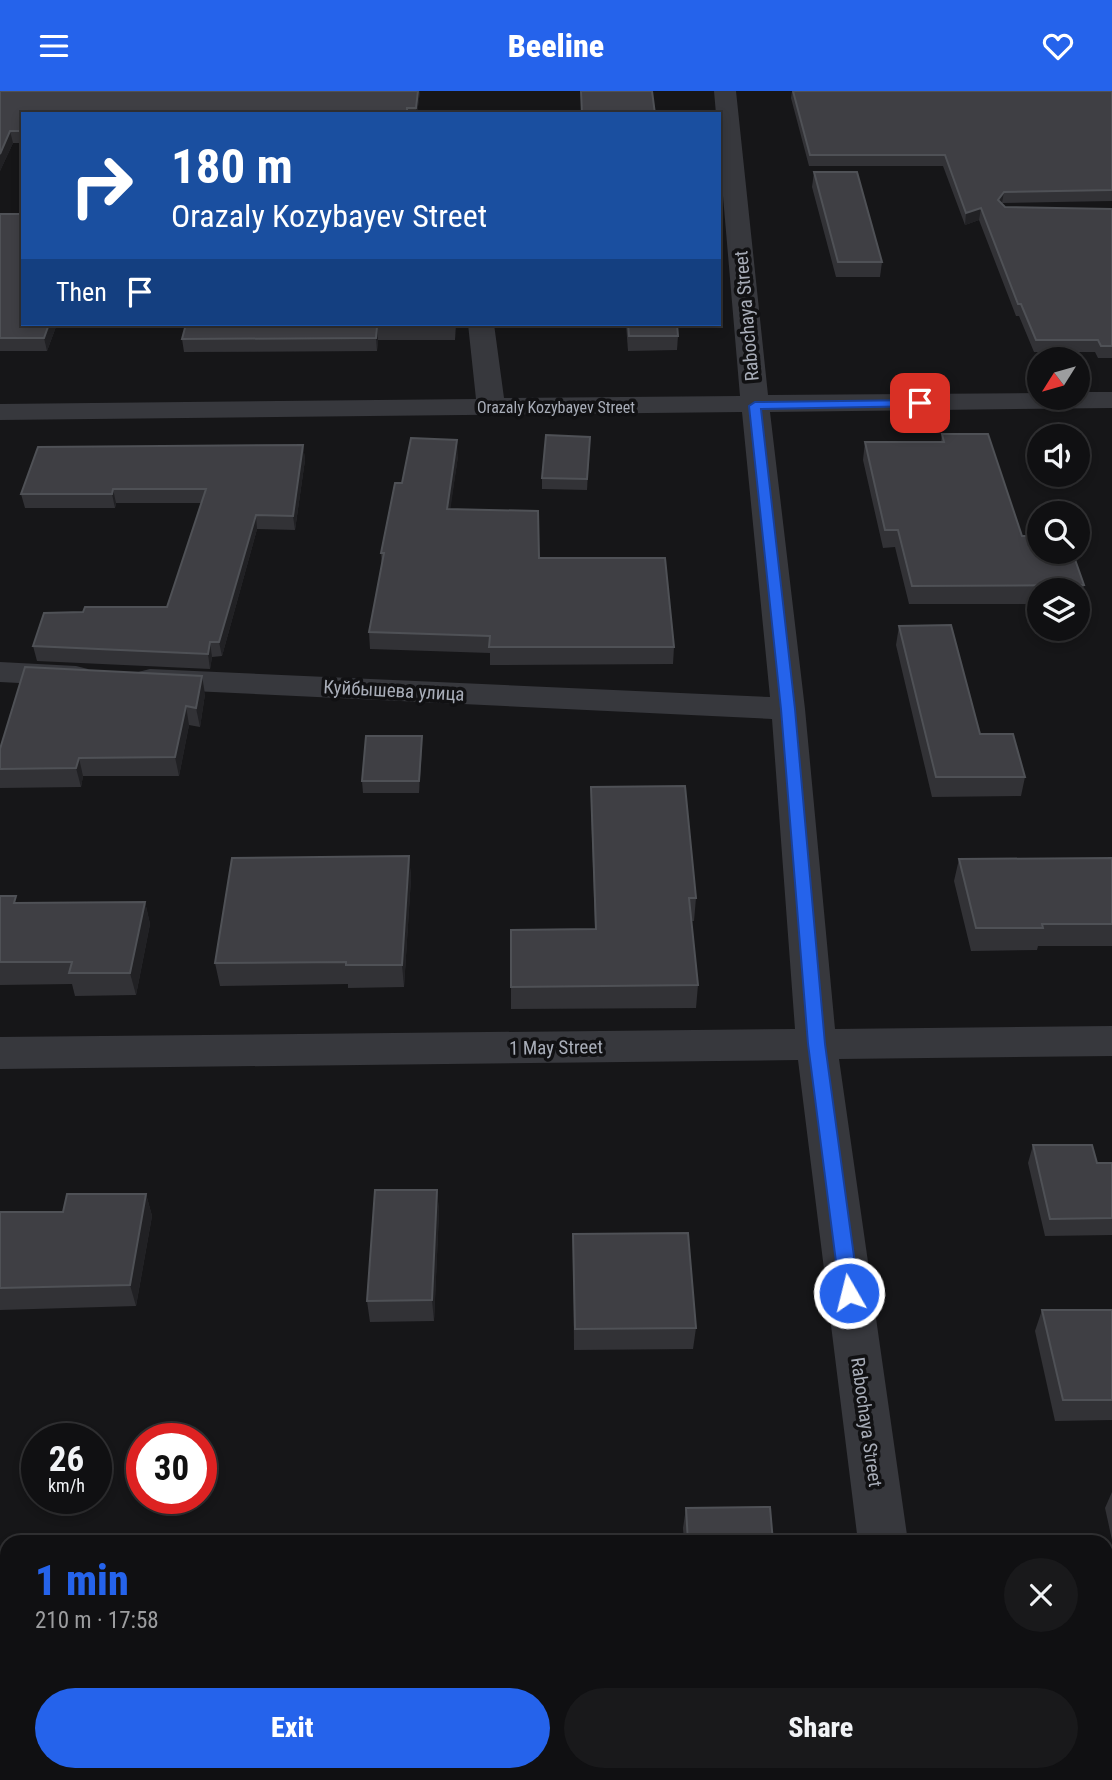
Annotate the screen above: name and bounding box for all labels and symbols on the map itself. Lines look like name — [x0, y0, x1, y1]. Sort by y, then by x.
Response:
street label: Rabochaya Street — [729, 250, 764, 382]
north arrow — [1027, 347, 1090, 409]
pin — [890, 373, 950, 433]
street label: Orazaly Kozybayev Street — [477, 398, 635, 417]
street label: Куйбышева улица — [323, 675, 465, 706]
street label: 1 May Street — [509, 1035, 603, 1060]
position arrow — [812, 1256, 886, 1330]
street label: Rabochaya Street — [846, 1356, 887, 1488]
speed limit sign: 30 — [126, 1423, 217, 1514]

